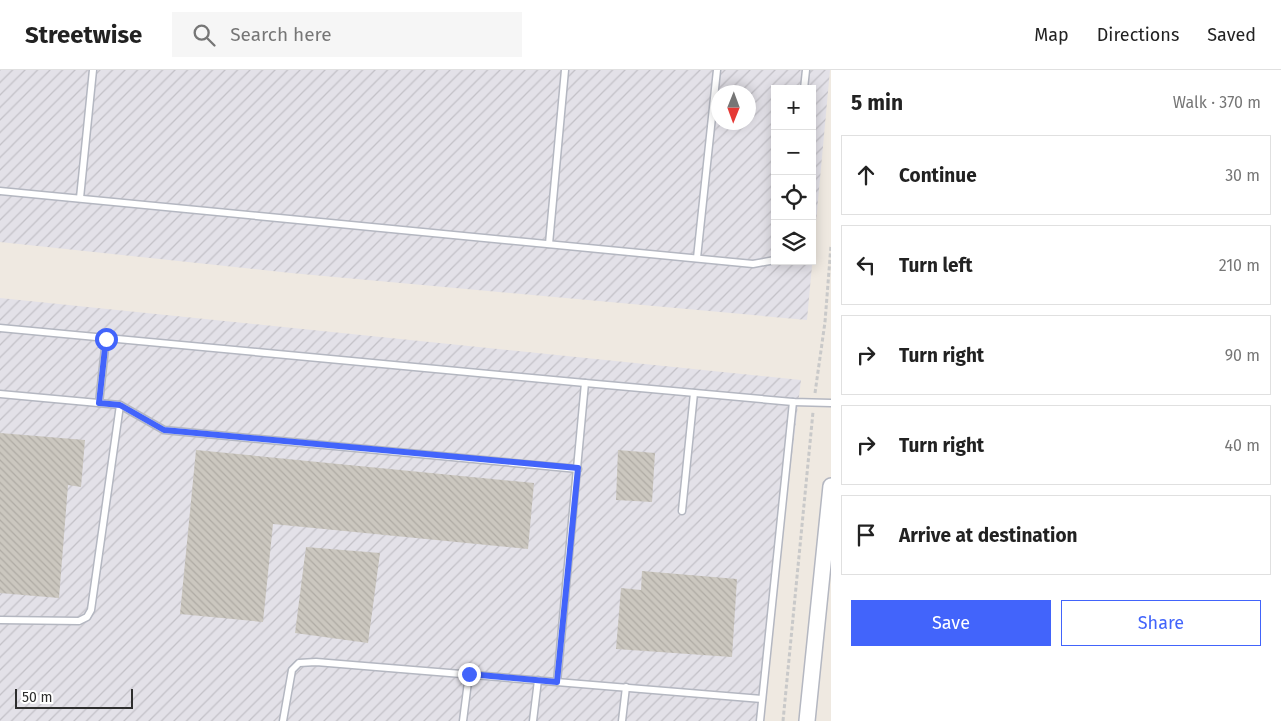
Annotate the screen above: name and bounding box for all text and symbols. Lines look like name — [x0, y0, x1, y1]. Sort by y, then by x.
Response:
search box — [172, 12, 522, 57]
text: Streetwise — [25, 21, 142, 49]
icon: search — [190, 21, 218, 49]
text: Search here — [230, 23, 332, 46]
text: Map — [1034, 24, 1069, 46]
text: Directions — [1097, 24, 1179, 46]
text: Saved — [1207, 24, 1256, 46]
north arrow — [711, 85, 756, 130]
map controls — [771, 85, 816, 265]
button: + — [771, 85, 816, 130]
text: 5 min — [851, 90, 903, 116]
text: Walk · 370 m — [1173, 93, 1261, 112]
button: − — [771, 130, 816, 175]
icon: ahead — [852, 161, 880, 189]
text: Continue — [899, 164, 977, 187]
text: 30 m — [1225, 166, 1260, 185]
button: locate — [771, 175, 816, 220]
button: layers — [771, 220, 816, 265]
icon: left — [852, 251, 880, 279]
text: Turn left — [899, 254, 973, 277]
text: 210 m — [1219, 256, 1260, 275]
route start — [95, 328, 118, 351]
icon: right — [852, 341, 880, 369]
text: Turn right — [899, 344, 984, 367]
text: 90 m — [1225, 346, 1260, 365]
icon: right — [852, 431, 880, 459]
text: Turn right — [899, 434, 984, 457]
text: 40 m — [1225, 436, 1260, 455]
icon: arrive — [852, 521, 880, 549]
text: Arrive at destination — [899, 524, 1078, 547]
button: Save — [851, 600, 1051, 646]
button: Share — [1061, 600, 1261, 646]
route end — [458, 663, 481, 686]
scale bar — [15, 686, 132, 709]
text: 50 m — [22, 689, 53, 706]

